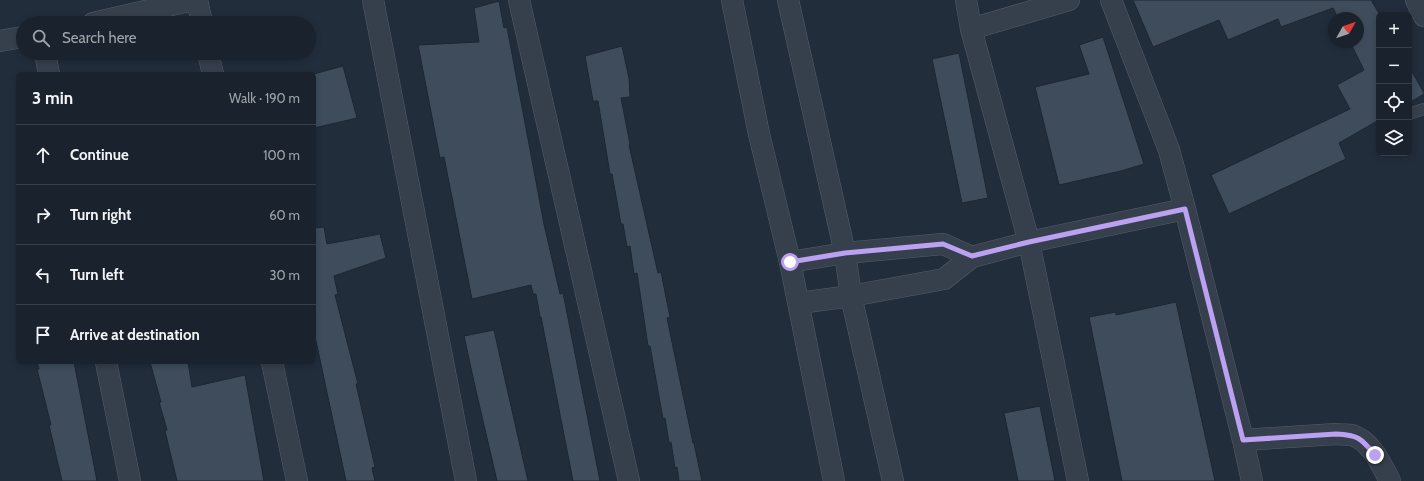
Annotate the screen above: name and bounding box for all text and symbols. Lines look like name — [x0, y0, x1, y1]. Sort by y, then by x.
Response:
north arrow — [1328, 12, 1364, 48]
map controls — [1376, 12, 1412, 156]
button: + — [1376, 12, 1412, 48]
search box — [16, 16, 316, 60]
icon: search — [30, 27, 52, 49]
text: Search here — [62, 29, 137, 47]
button: − — [1376, 48, 1412, 84]
button: locate — [1376, 84, 1412, 120]
text: 3 min — [32, 88, 73, 108]
text: Walk · 190 m — [229, 90, 300, 106]
button: layers — [1376, 120, 1412, 156]
icon: ahead — [32, 144, 54, 166]
text: Continue — [70, 146, 129, 164]
text: 100 m — [263, 147, 300, 163]
icon: right — [32, 204, 54, 226]
text: Turn right — [70, 206, 131, 224]
text: 60 m — [269, 207, 300, 223]
route start — [781, 253, 799, 271]
icon: left — [32, 264, 54, 286]
text: Turn left — [70, 266, 124, 284]
text: 30 m — [270, 267, 300, 283]
icon: arrive — [32, 324, 54, 346]
text: Arrive at destination — [70, 326, 200, 344]
route end — [1366, 446, 1384, 464]

